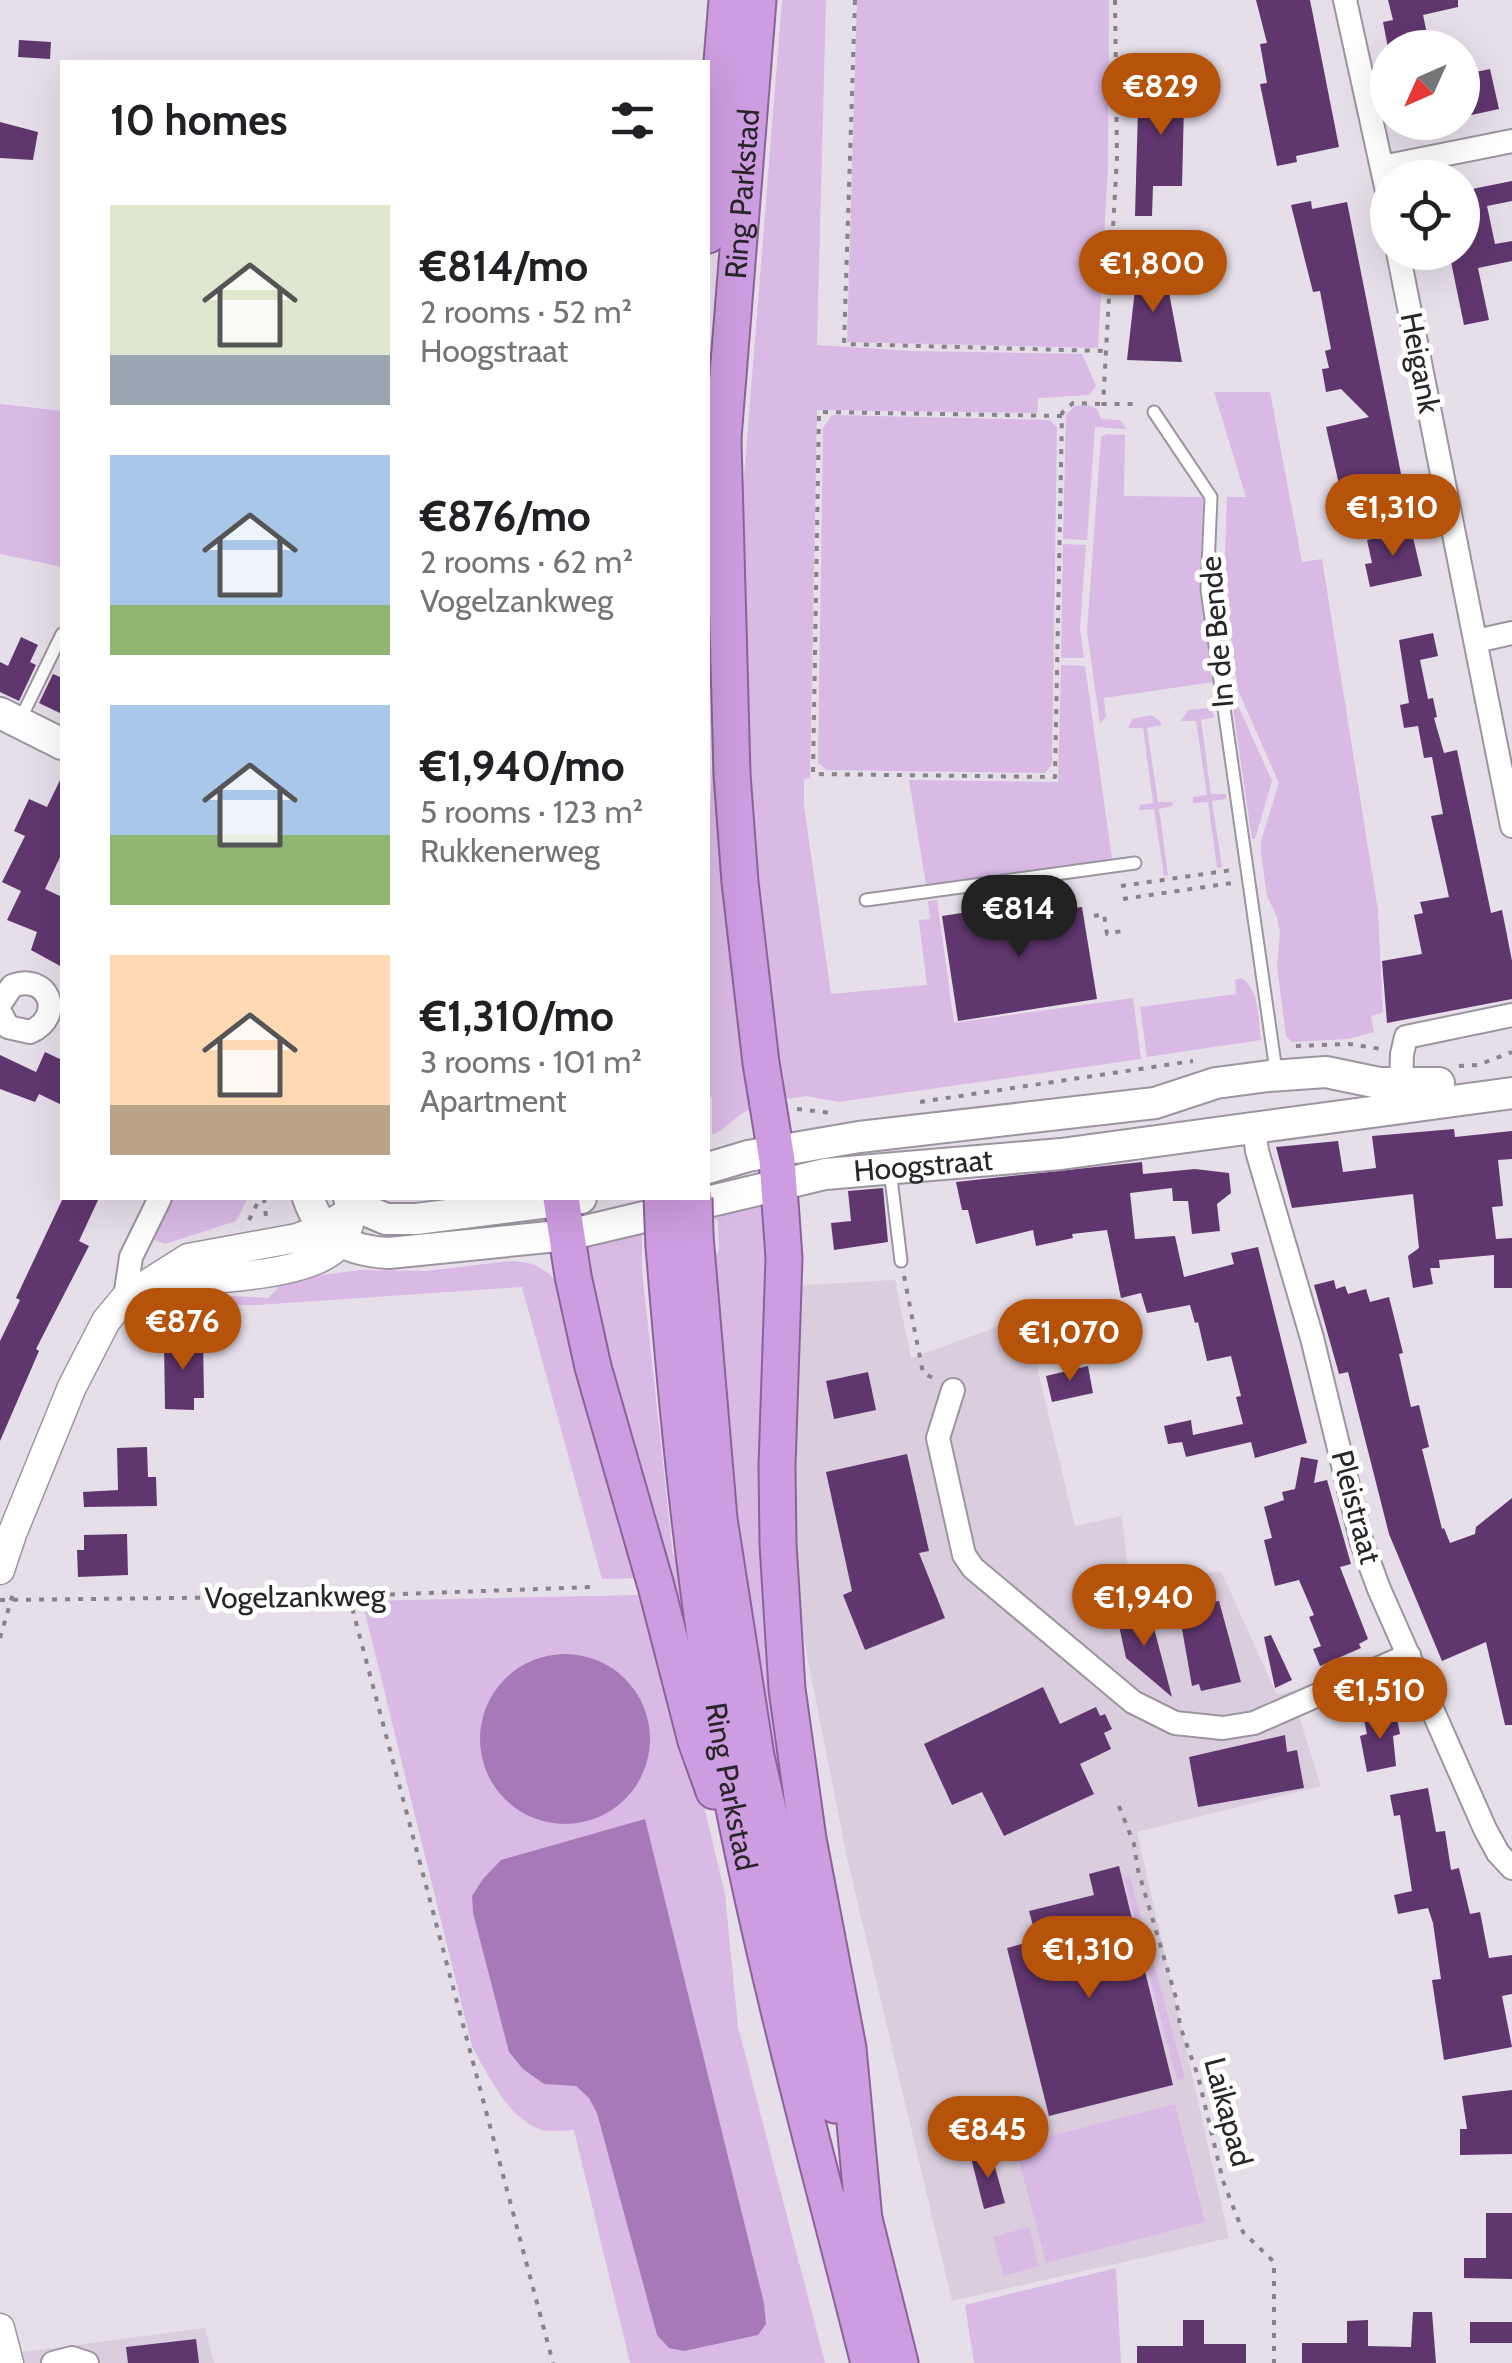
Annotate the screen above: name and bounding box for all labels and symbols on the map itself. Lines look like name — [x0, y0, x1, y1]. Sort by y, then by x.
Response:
north arrow — [1370, 30, 1480, 140]
pin: €829 — [1102, 53, 1220, 138]
street label: Ring Parkstad — [717, 107, 767, 280]
pin: €1,800 — [1072, 230, 1234, 315]
street label: Heigank — [1393, 309, 1448, 417]
pin: €1,310 — [1312, 474, 1474, 559]
street label: In de Bende — [1191, 555, 1242, 709]
pin: €814 — [960, 875, 1078, 960]
street label: Hoogstraat — [852, 1141, 994, 1189]
pin: €876 — [124, 1288, 242, 1373]
pin: €1,070 — [989, 1299, 1151, 1384]
street label: Pleistraat — [1324, 1446, 1389, 1568]
pin: €1,940 — [1063, 1564, 1225, 1649]
street label: Vogelzankweg — [204, 1576, 387, 1617]
pin: €1,510 — [1299, 1657, 1461, 1742]
street label: Ring Parkstad — [697, 1700, 765, 1874]
pin: €1,310 — [1008, 1916, 1170, 2001]
street label: Laikapad — [1196, 2053, 1261, 2170]
pin: €845 — [929, 2096, 1047, 2181]

